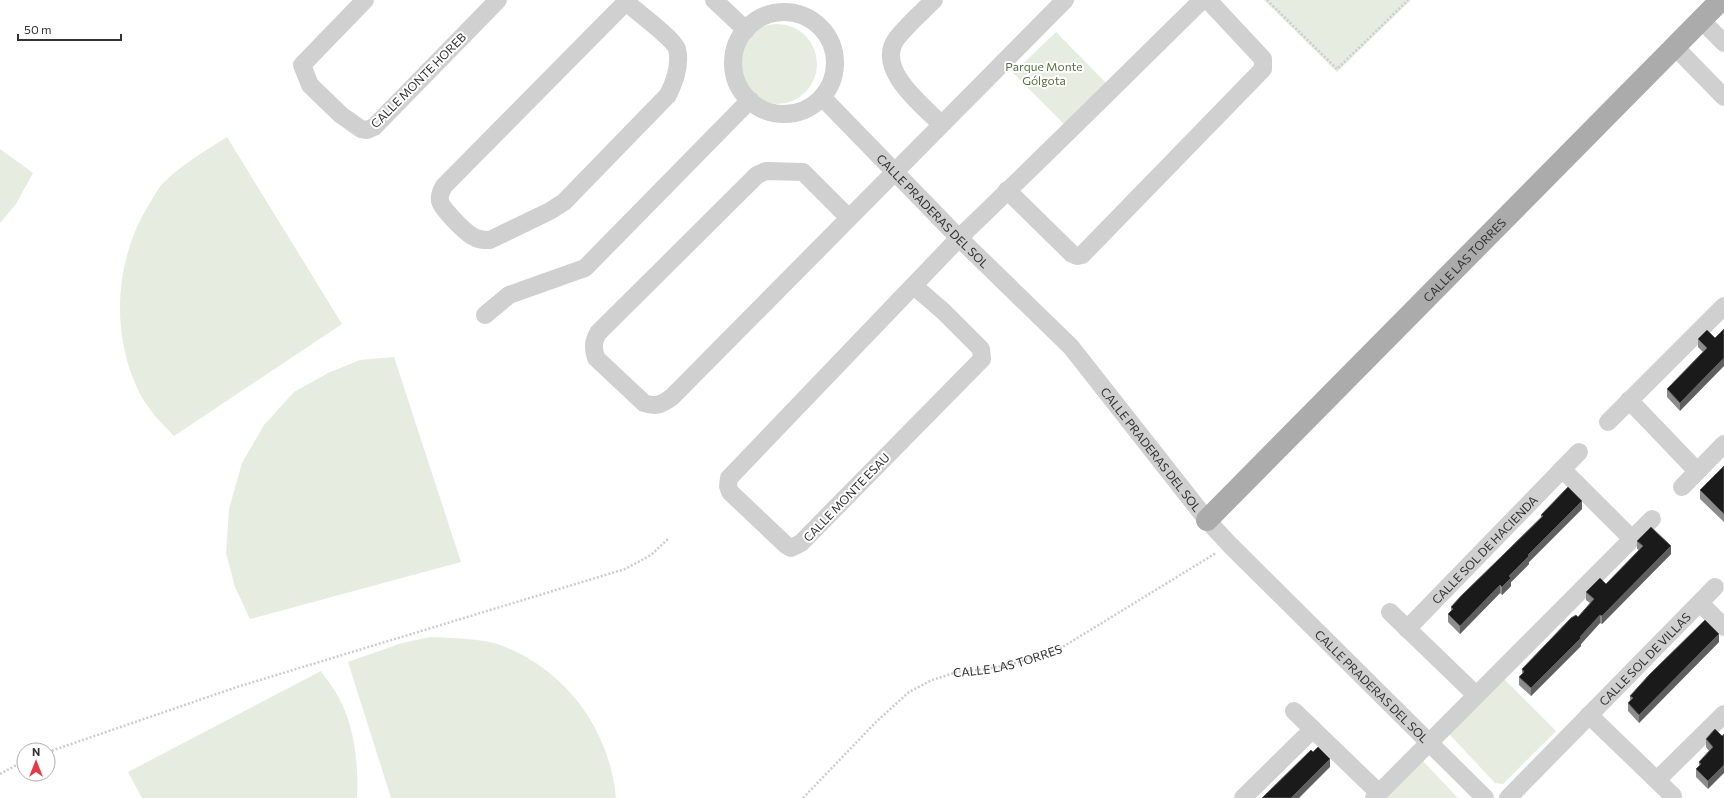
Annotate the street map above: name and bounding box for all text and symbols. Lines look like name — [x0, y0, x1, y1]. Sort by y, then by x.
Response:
scale bar — [18, 16, 121, 42]
text: 50 m — [24, 22, 52, 36]
street label: CALLE MONTE HOREB — [368, 29, 469, 130]
park label: Parque Monte Gólgota — [1005, 59, 1083, 87]
street label: CALLE PRADERAS DEL SOL — [874, 151, 992, 271]
street label: CALLE LAS TORRES — [1420, 215, 1509, 304]
street label: CALLE PRADERAS DEL SOL — [1098, 384, 1205, 514]
street label: CALLE MONTE ESAU — [800, 450, 892, 544]
street label: CALLE SOL DE HACIENDA — [1429, 492, 1540, 606]
street label: CALLE SOL DE VILLAS — [1596, 609, 1693, 708]
street label: CALLE PRADERAS DEL SOL — [1312, 627, 1432, 745]
street label: CALLE LAS TORRES — [952, 641, 1064, 679]
north arrow — [16, 742, 56, 782]
text: N — [32, 745, 40, 758]

